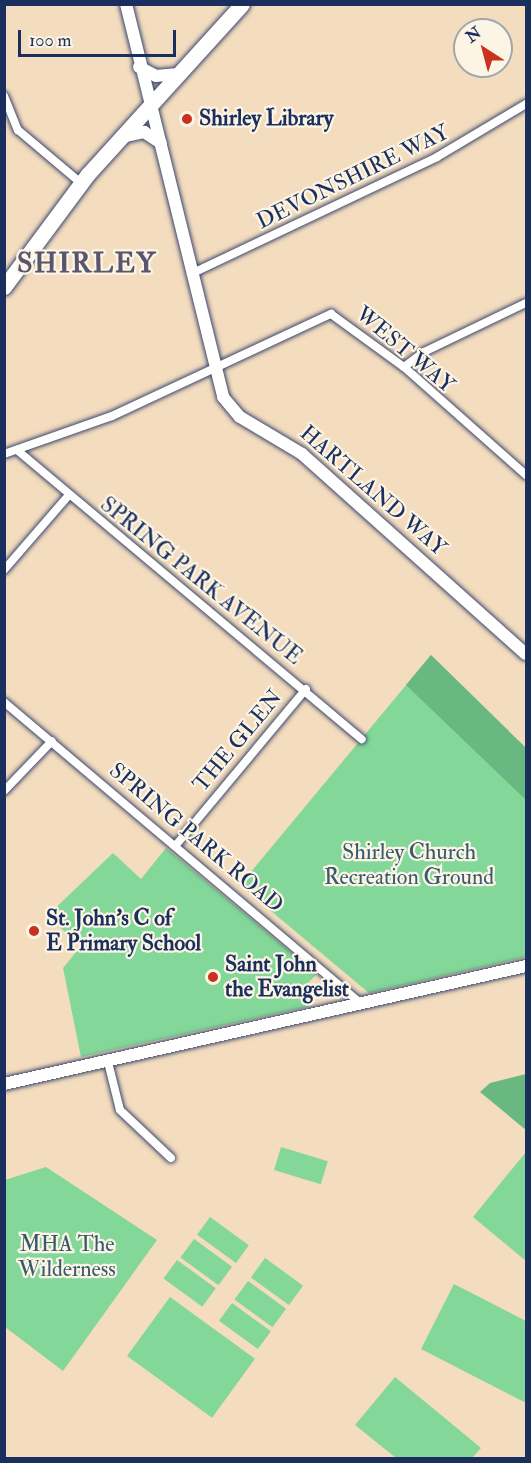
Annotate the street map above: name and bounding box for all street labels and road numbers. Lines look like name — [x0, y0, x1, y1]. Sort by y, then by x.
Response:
street label: DEVONSHIRE WAY — [253, 119, 453, 235]
street label: WEST WAY — [350, 301, 460, 399]
street label: HARTLAND WAY — [294, 420, 452, 562]
street label: SPRING PARK AVENUE — [95, 491, 307, 671]
street label: THE GLEN — [188, 685, 288, 797]
street label: SPRING PARK ROAD — [104, 757, 288, 919]

